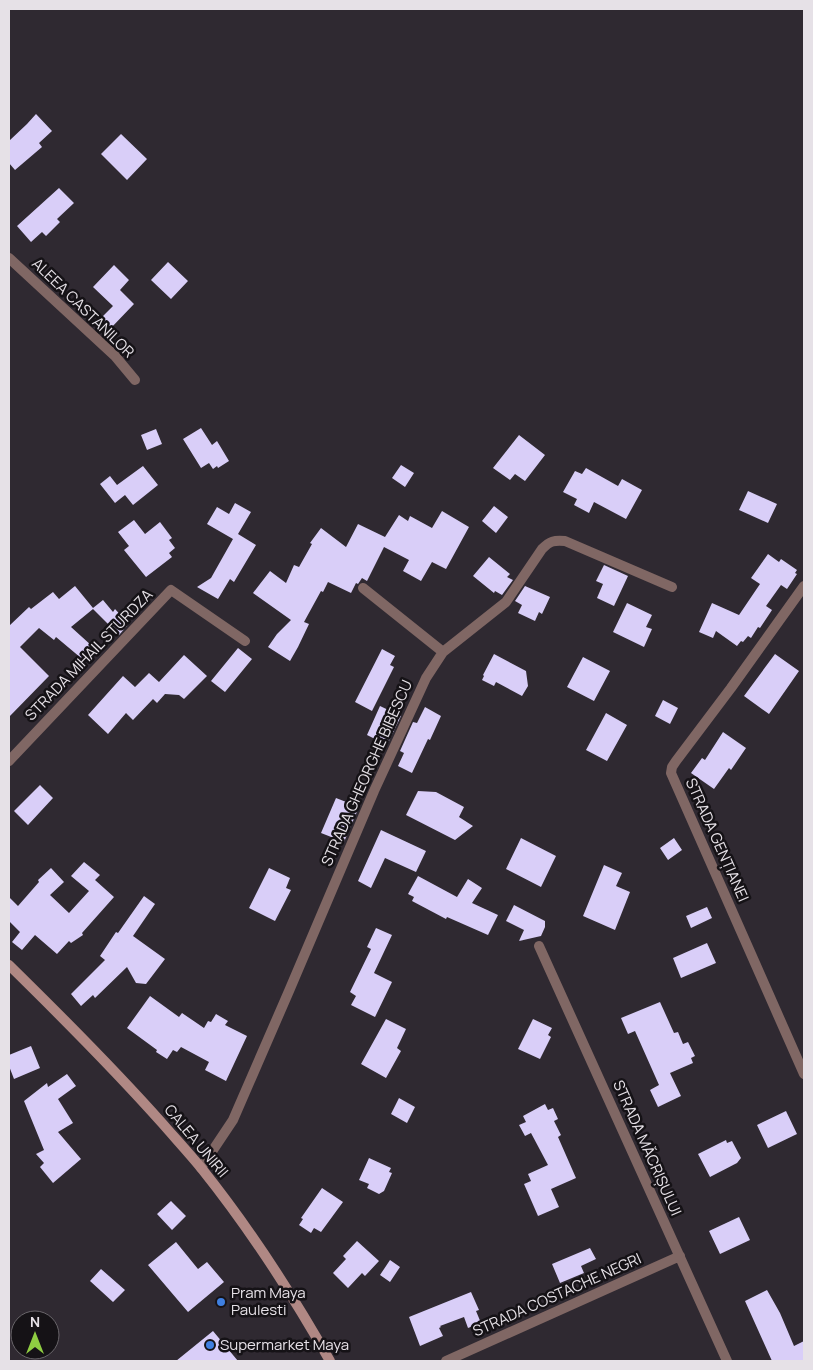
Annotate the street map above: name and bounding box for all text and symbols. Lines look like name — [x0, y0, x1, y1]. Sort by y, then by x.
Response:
street label: ALEEA CASTANILOR — [27, 253, 139, 362]
street label: STRADA MIHAIL STURDZA — [20, 584, 158, 725]
street label: STRADA GHEORGHE BIBESCU — [316, 676, 417, 869]
street label: STRADA GENȚIANEI — [681, 775, 754, 905]
street label: STRADA MĂCRIȘULUI — [608, 1077, 687, 1219]
street label: CALEA UNIRII — [160, 1100, 233, 1182]
street label: STRADA COSTACHE NEGRI — [469, 1248, 644, 1341]
place label: Pram Maya Paulesti — [231, 1282, 306, 1320]
marker: Pram Maya Paulesti — [215, 1296, 227, 1308]
north arrow — [10, 1310, 60, 1360]
text: N — [30, 1312, 40, 1331]
place label: Supermarket Maya — [220, 1334, 349, 1355]
marker: Supermarket Maya — [204, 1339, 216, 1351]

